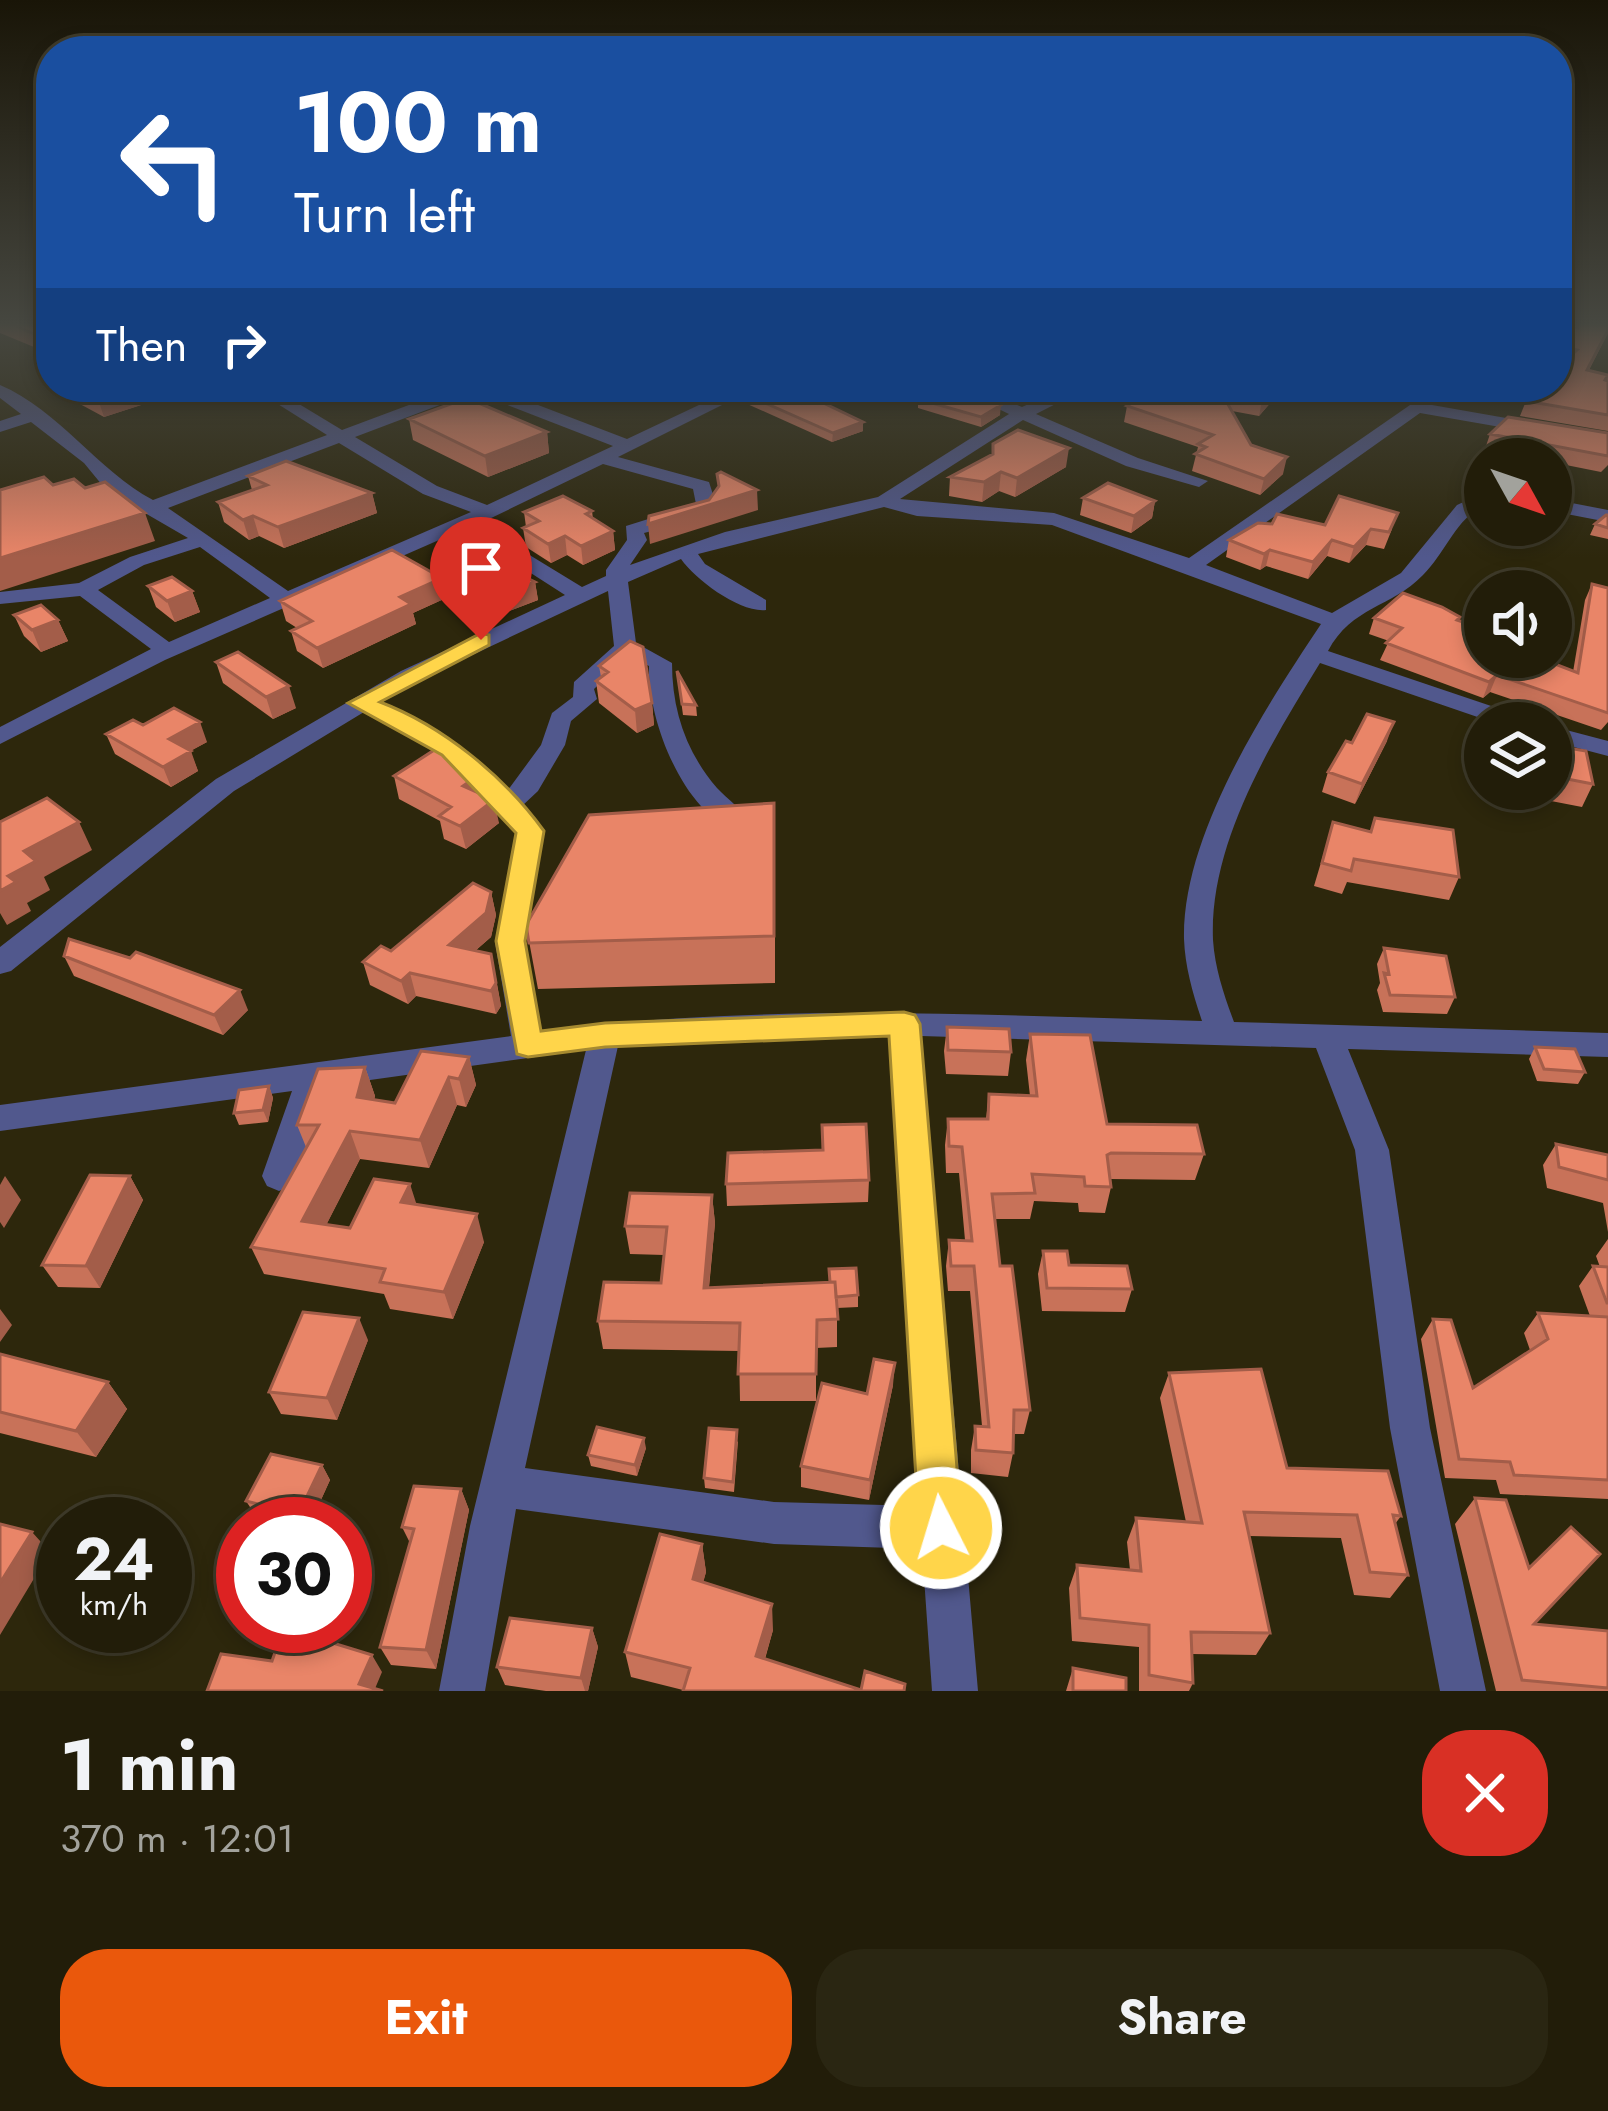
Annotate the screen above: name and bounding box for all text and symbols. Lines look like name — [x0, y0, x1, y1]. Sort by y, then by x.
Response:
text: 100 m — [294, 62, 542, 184]
icon: left — [96, 84, 252, 240]
text: Turn left — [294, 174, 475, 252]
icon: right — [211, 312, 277, 378]
text: Then — [96, 313, 187, 378]
north arrow — [1464, 438, 1572, 546]
map controls — [1464, 438, 1572, 810]
pin — [430, 517, 532, 640]
icon: arrive — [448, 535, 514, 601]
button: sound — [1464, 570, 1572, 678]
button: layers — [1464, 702, 1572, 810]
position arrow — [878, 1465, 1004, 1591]
speed limit sign: 30 — [216, 1497, 372, 1653]
text: 24 — [73, 1516, 155, 1603]
text: km/h — [80, 1583, 148, 1626]
text: 1 min — [60, 1713, 239, 1817]
button: close — [1422, 1730, 1548, 1856]
text: 370 m · 12:01 — [60, 1810, 294, 1867]
button: Exit — [60, 1949, 792, 2087]
button: Share — [816, 1949, 1548, 2087]

